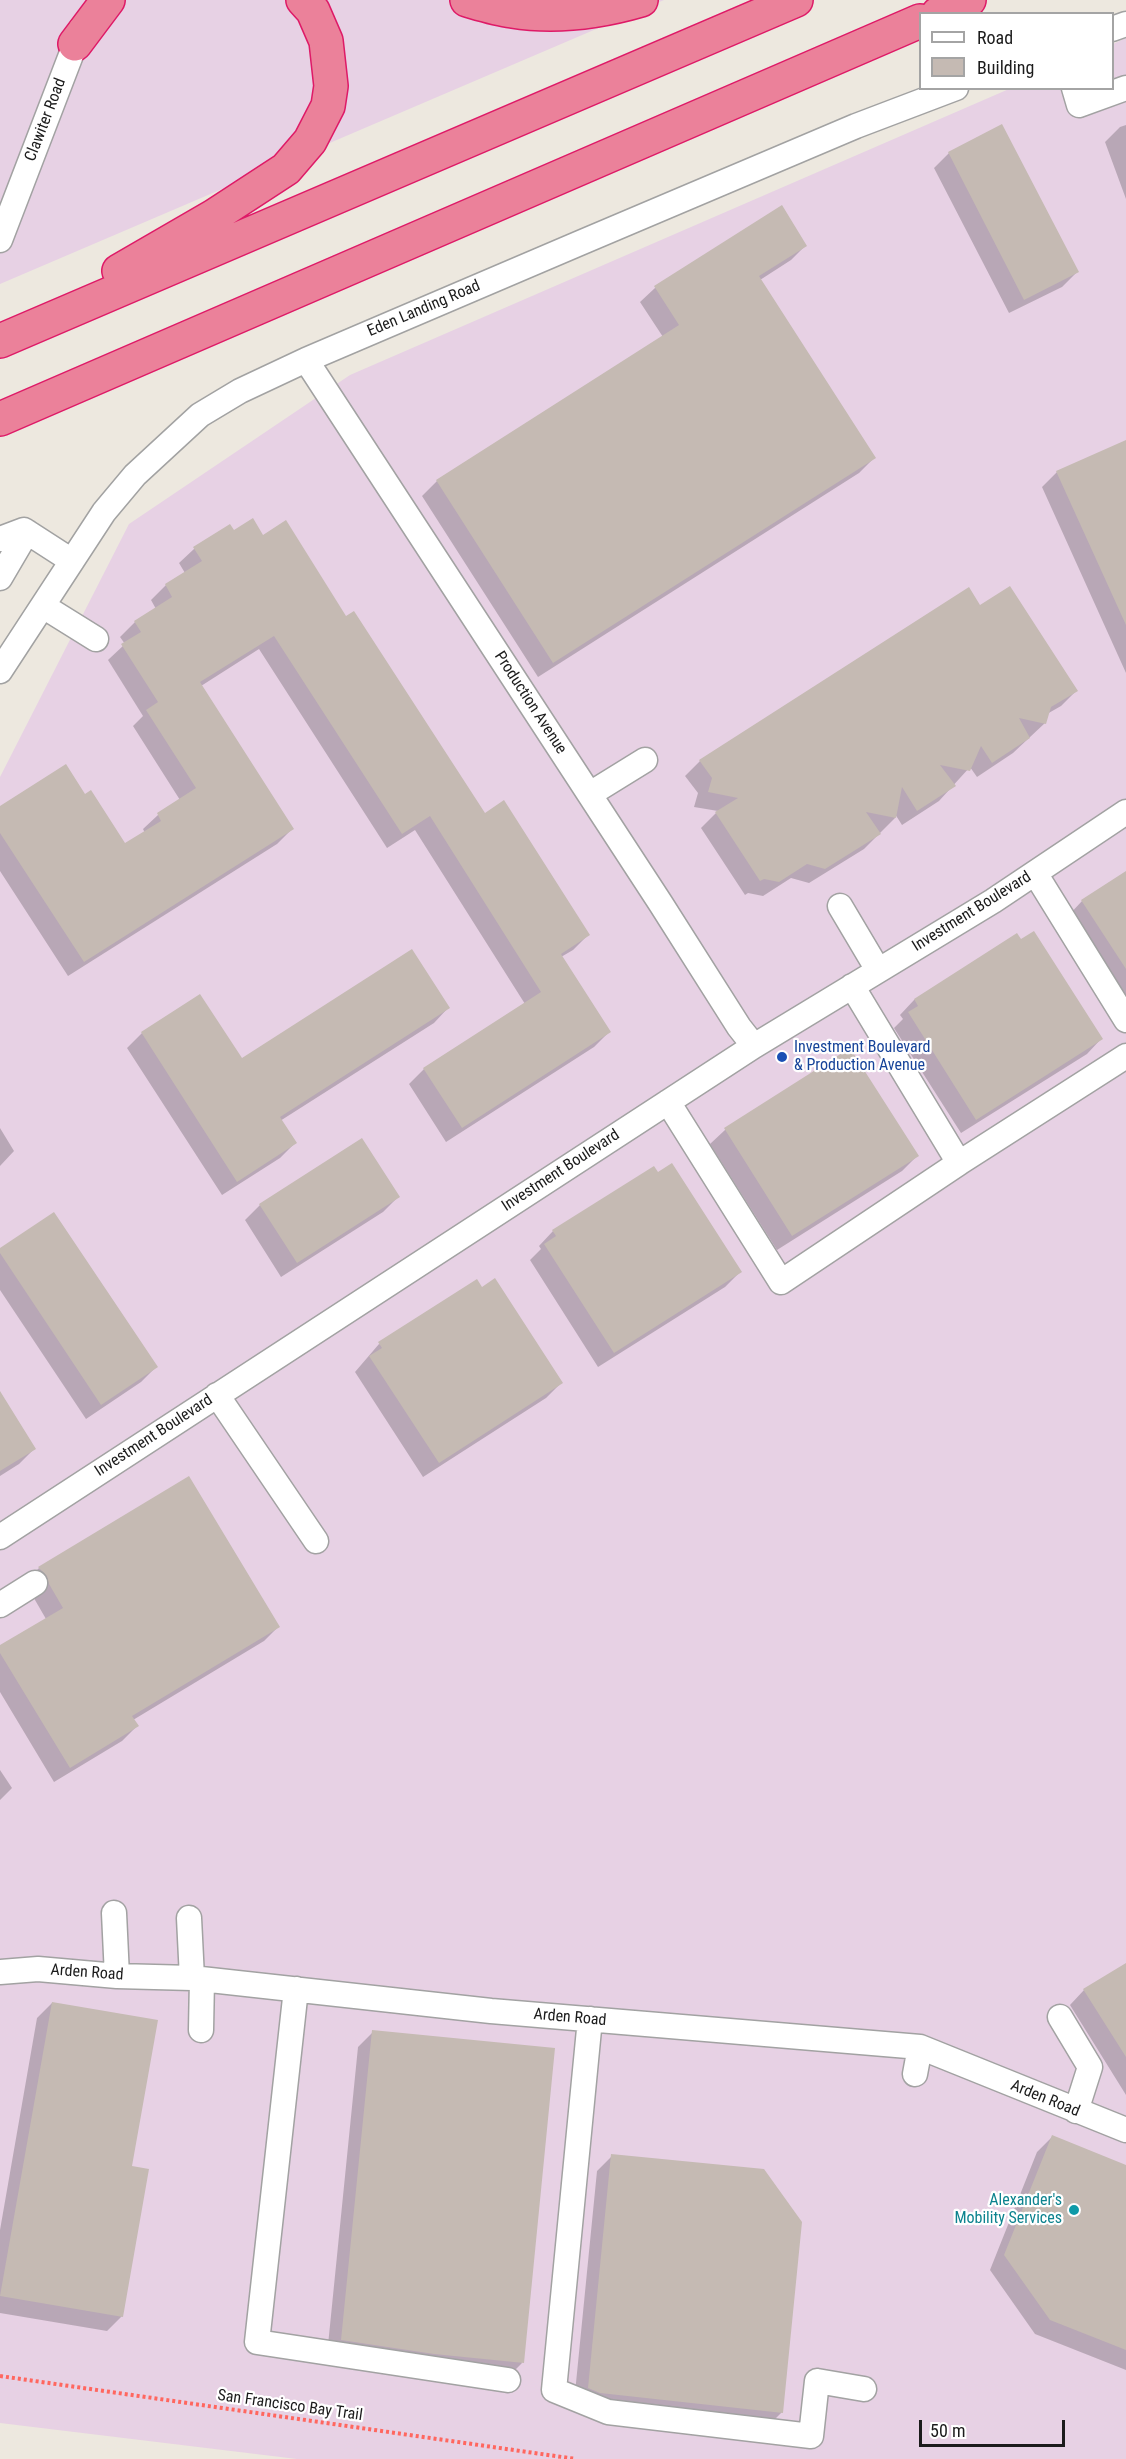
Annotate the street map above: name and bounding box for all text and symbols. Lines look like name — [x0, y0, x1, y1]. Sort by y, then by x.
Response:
legend — [919, 12, 1114, 90]
text: Road — [977, 27, 1013, 48]
text: Building — [977, 57, 1034, 78]
street label: Clawiter Road — [21, 76, 71, 164]
street label: Eden Landing Road — [365, 277, 483, 341]
street label: Production Avenue — [490, 648, 570, 758]
street label: Investment Boulevard — [909, 868, 1035, 956]
place label: Investment Boulevard & Production Avenue — [794, 1038, 930, 1076]
marker: Investment Boulevard & Production Avenue — [775, 1050, 789, 1064]
street label: Investment Boulevard — [499, 1126, 623, 1216]
street label: Investment Boulevard — [92, 1391, 216, 1481]
street label: Arden Road — [50, 1961, 124, 1985]
street label: Arden Road — [533, 2005, 607, 2031]
street label: Arden Road — [1008, 2076, 1082, 2122]
place label: Alexander's Mobility Services — [954, 2191, 1062, 2229]
marker: Alexander's Mobility Services — [1067, 2203, 1081, 2217]
street label: San Francisco Bay Trail — [216, 2386, 364, 2426]
scale bar — [922, 2408, 1068, 2446]
text: 50 m — [930, 2420, 965, 2441]

